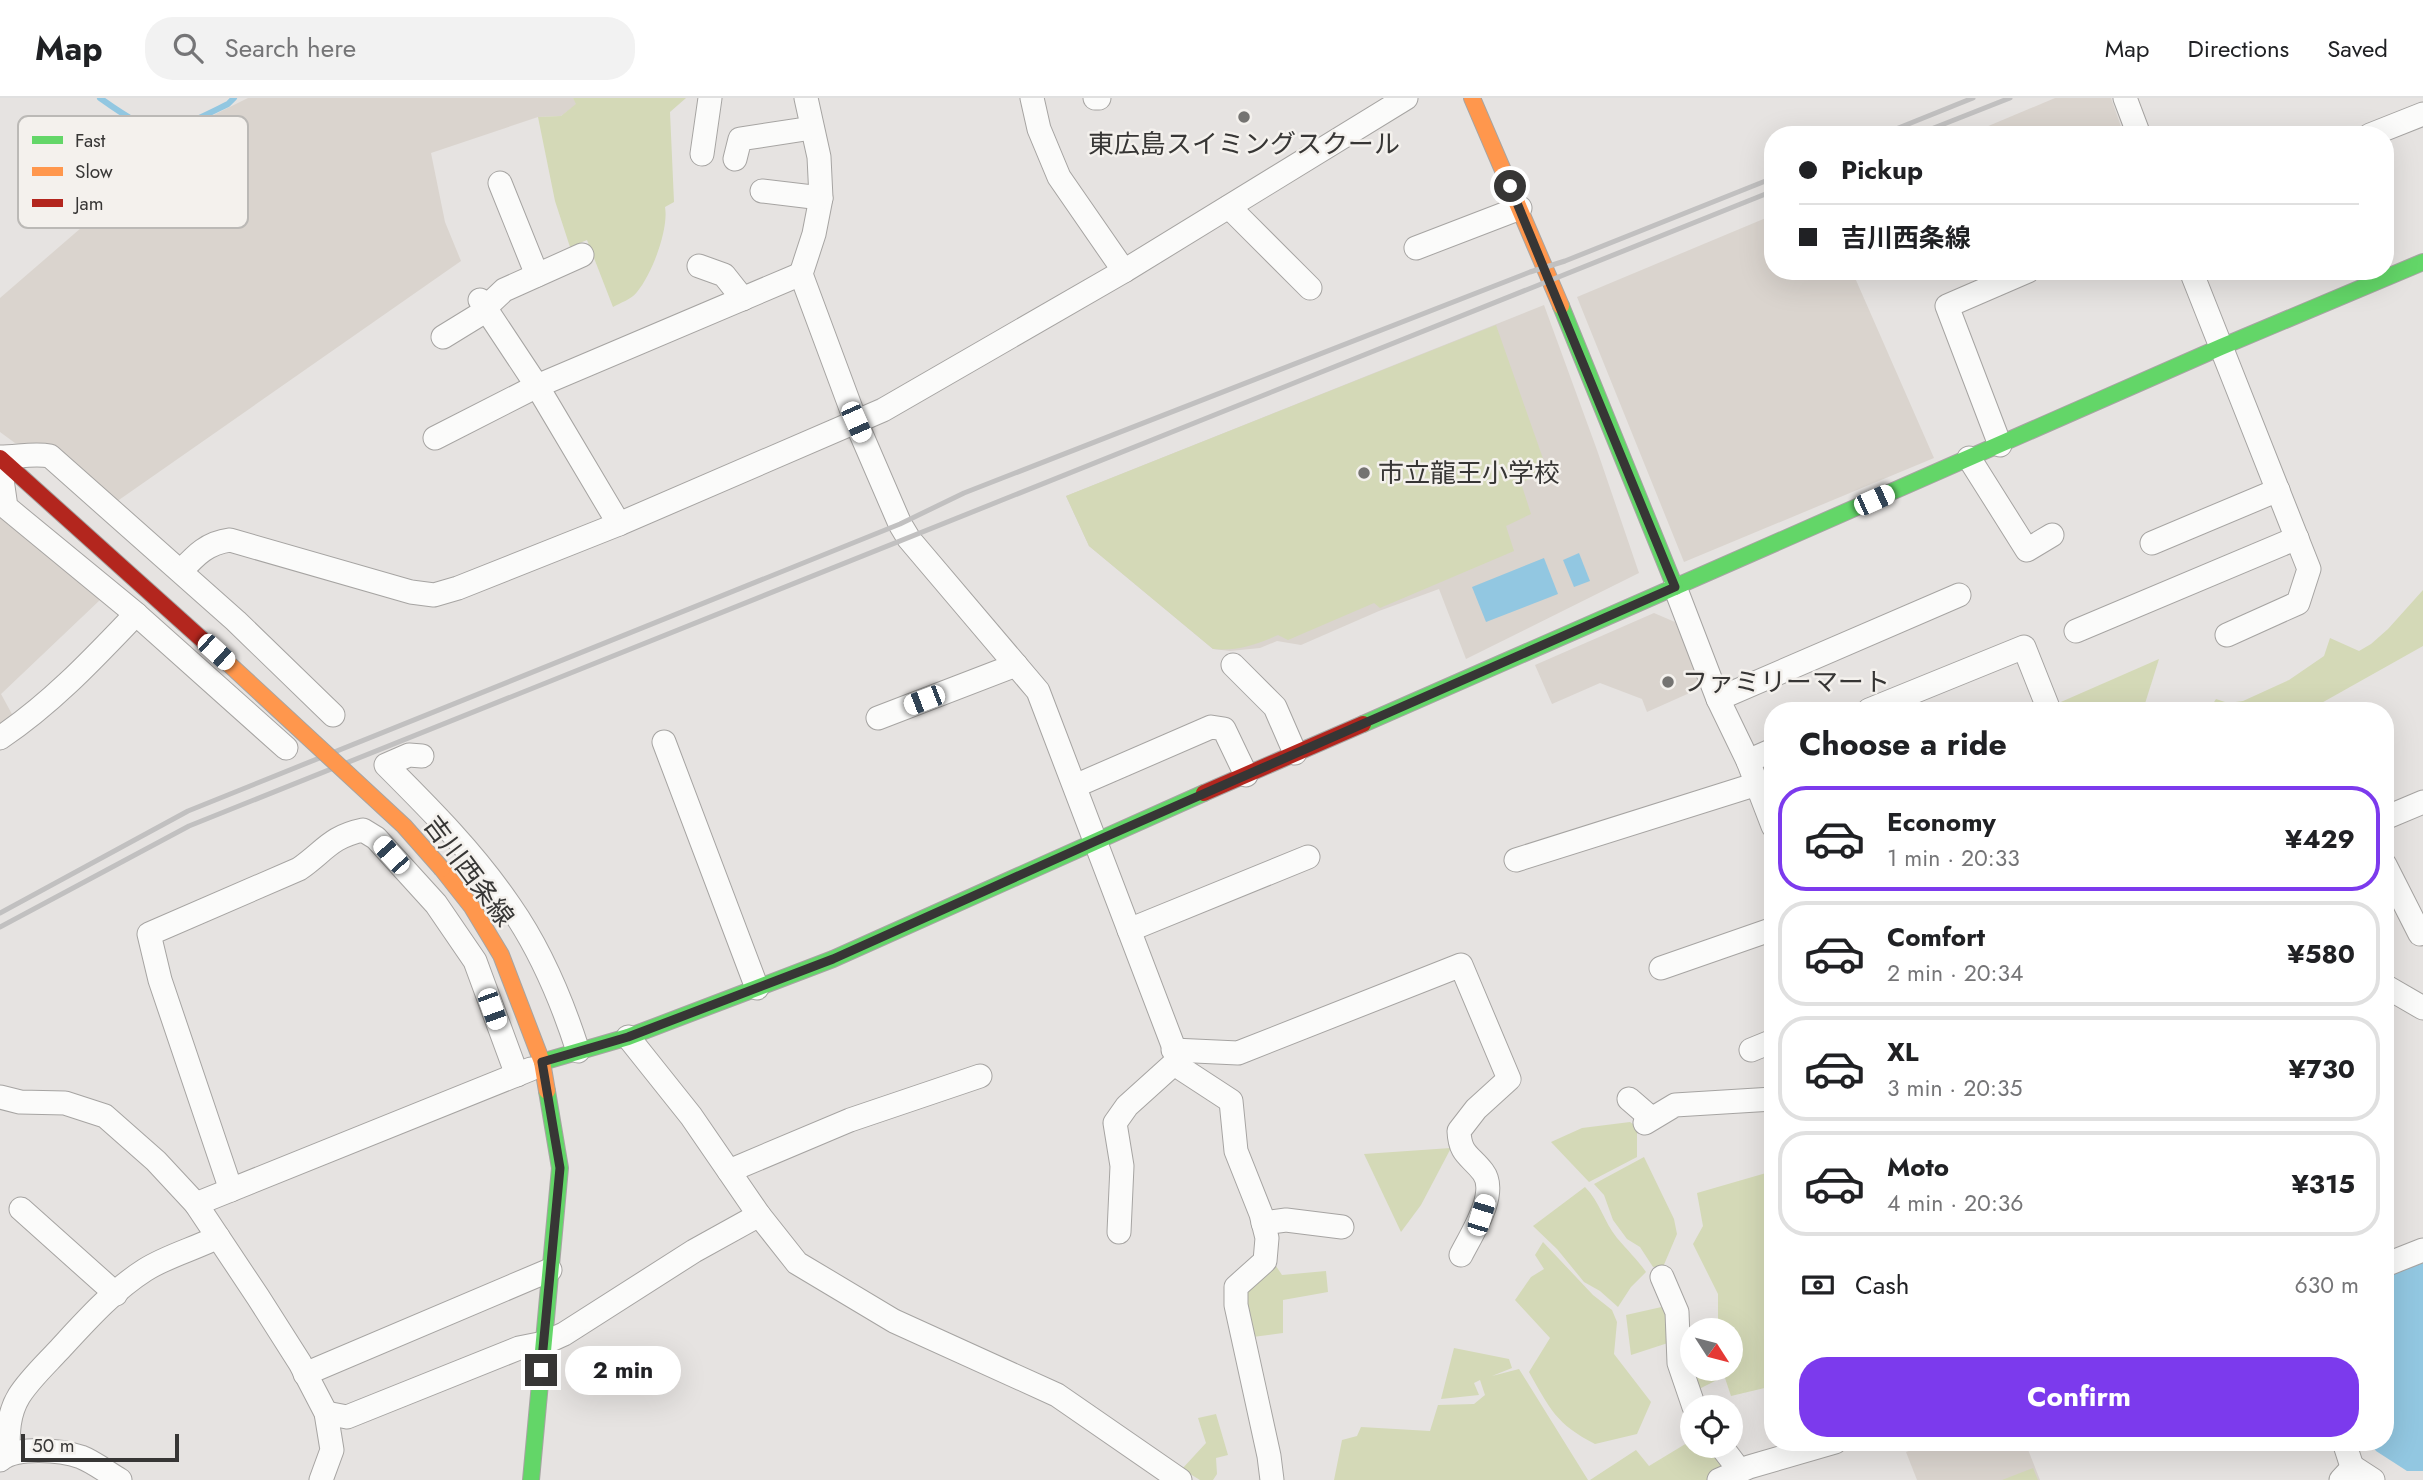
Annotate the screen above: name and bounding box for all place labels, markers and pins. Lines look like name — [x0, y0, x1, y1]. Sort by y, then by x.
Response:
marker: 東広島スイミングスクール — [1236, 109, 1252, 125]
place label: 東広島スイミングスクール — [1088, 125, 1400, 163]
place label: 市立龍王小学校 — [1378, 454, 1560, 492]
marker: 市立龍王小学校 — [1356, 465, 1372, 481]
place label: ファミリーマート — [1682, 663, 1890, 701]
marker: ファミリーマート — [1660, 674, 1676, 690]

